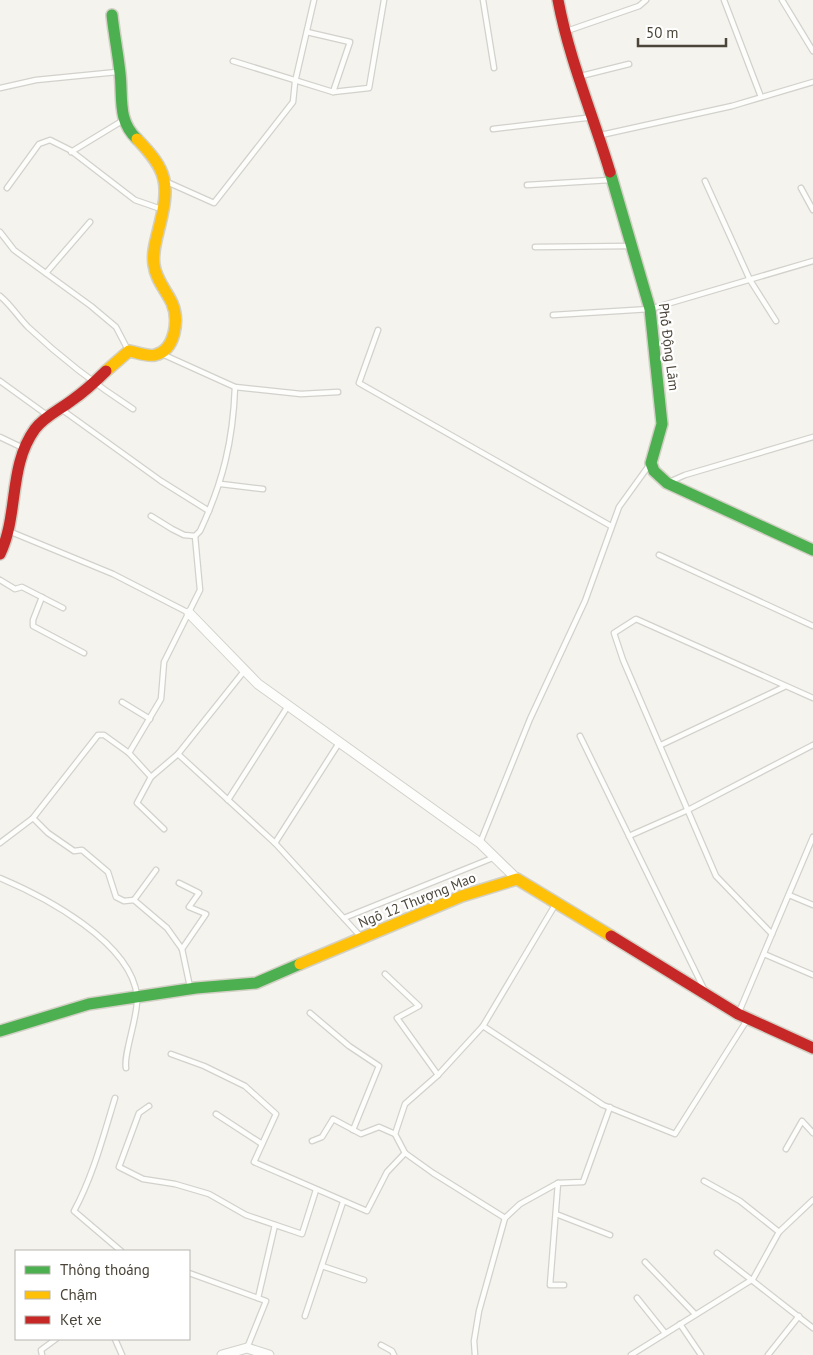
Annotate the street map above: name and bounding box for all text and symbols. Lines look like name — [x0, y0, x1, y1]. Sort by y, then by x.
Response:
scale bar — [638, 15, 726, 47]
text: 50 m — [646, 23, 679, 42]
street label: Phố Động Lãm — [655, 302, 683, 392]
street label: Ngõ 12 Thượng Mao — [356, 868, 478, 932]
legend — [15, 1250, 190, 1340]
text: Thông thoáng — [60, 1260, 150, 1279]
text: Chậm — [60, 1285, 97, 1304]
text: Kẹt xe — [60, 1310, 102, 1329]

